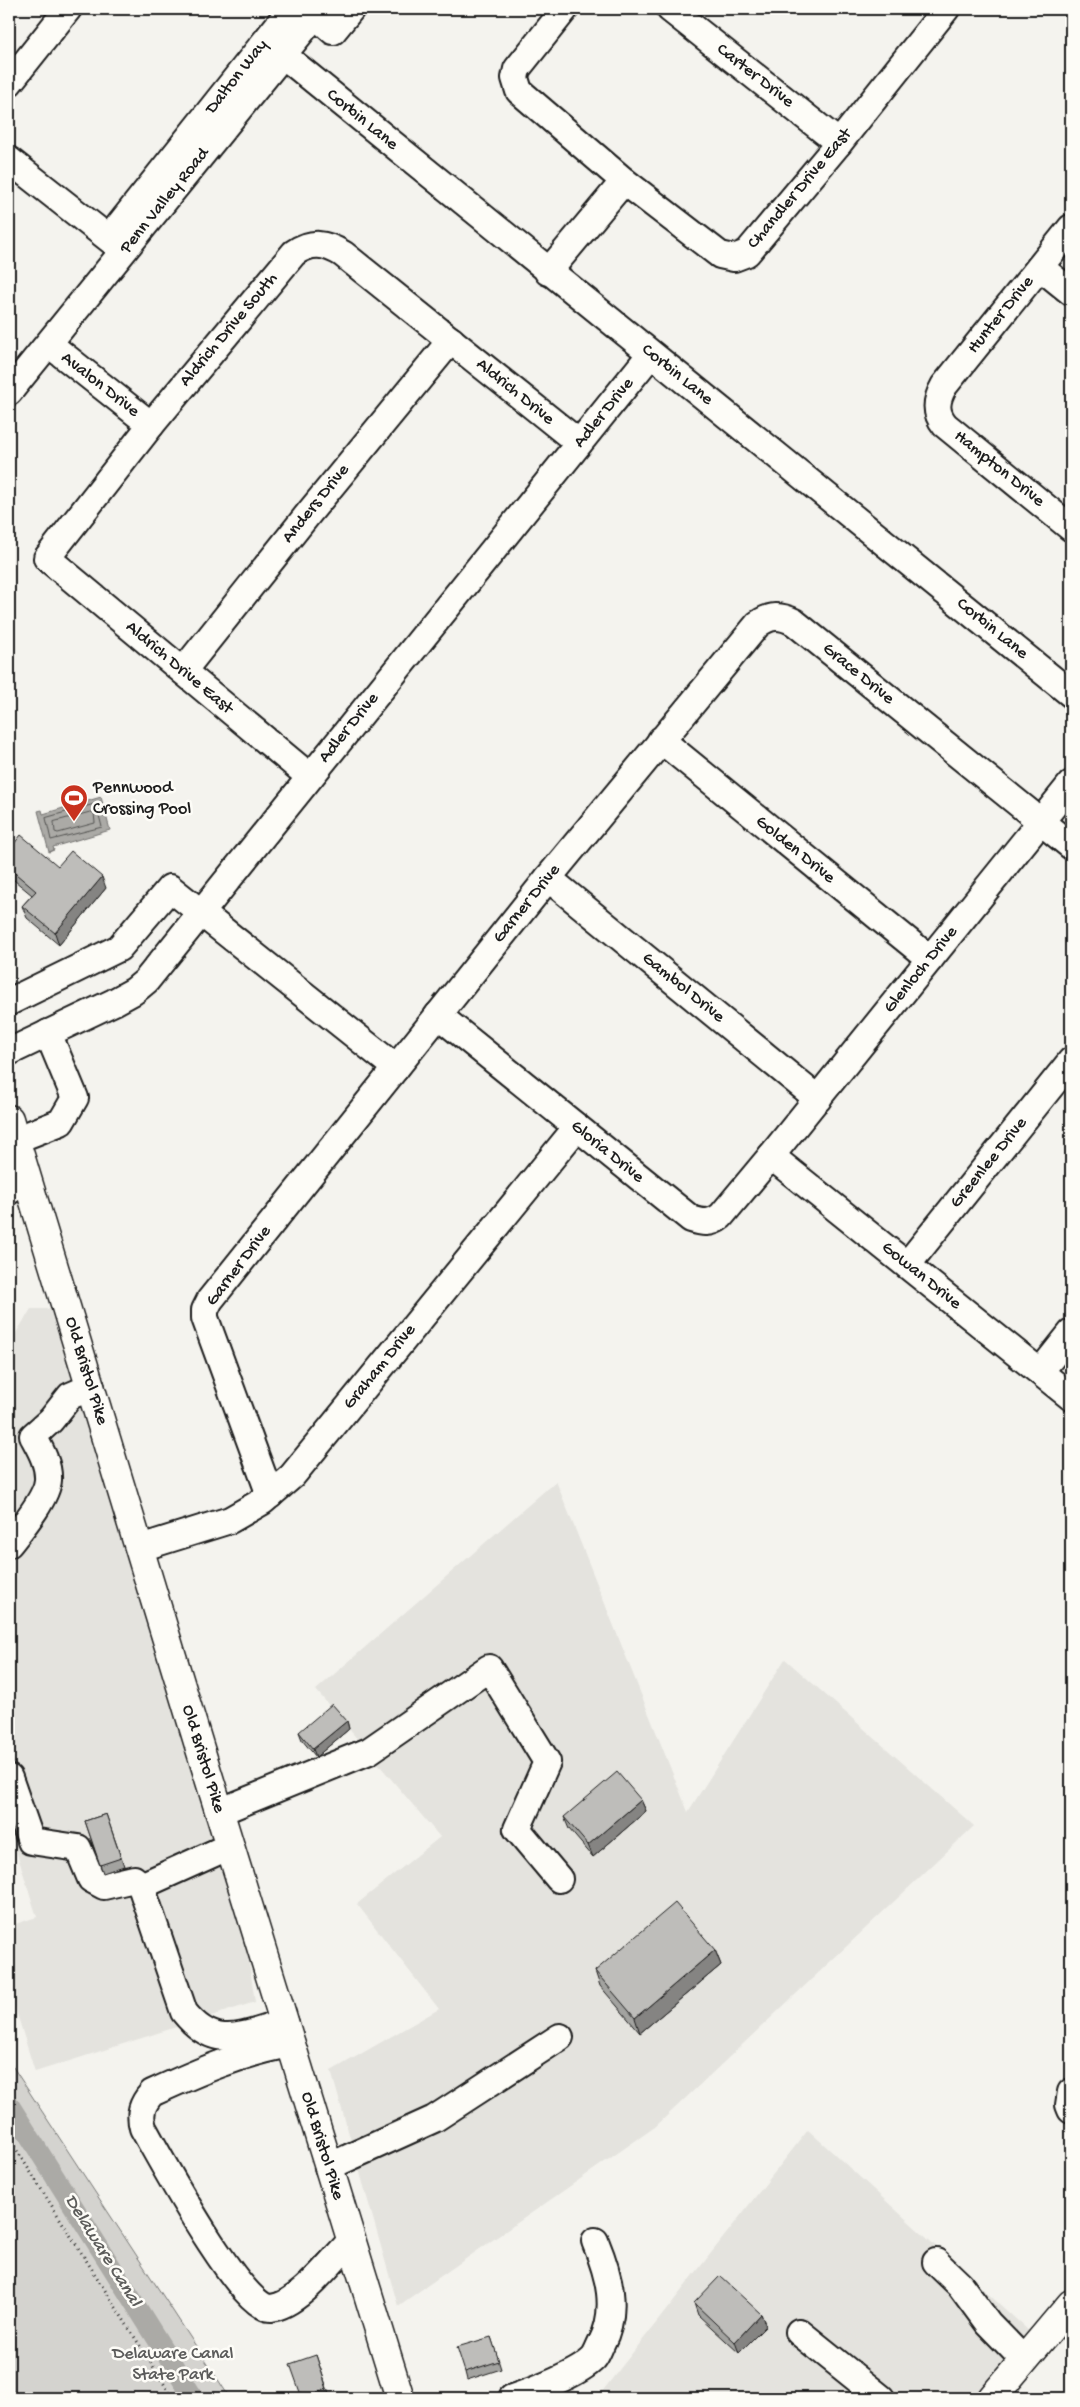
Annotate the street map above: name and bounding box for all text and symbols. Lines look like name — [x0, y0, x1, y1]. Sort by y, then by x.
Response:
street label: Dalton Way — [201, 35, 273, 119]
street label: Carter Drive — [712, 39, 799, 113]
street label: Corbin Lane — [322, 85, 403, 156]
street label: Chandler Drive East — [743, 123, 858, 254]
street label: Penn Valley Road — [115, 143, 215, 259]
street label: Aldrich Drive South — [175, 269, 283, 391]
street label: Hunter Drive — [963, 271, 1039, 358]
street label: Corbin Lane — [637, 340, 718, 411]
street label: Avalon Drive — [57, 348, 144, 423]
street label: Aldrich Drive — [472, 354, 559, 430]
street label: Adler Drive — [569, 373, 639, 452]
street label: Hampton Drive — [949, 426, 1049, 512]
street label: Anders Drive — [278, 460, 355, 548]
street label: Corbin Lane — [952, 594, 1033, 665]
street label: Aldrich Drive East — [121, 617, 238, 720]
street label: Grace Drive — [818, 639, 899, 710]
street label: Adler Drive — [314, 688, 384, 767]
place label: Pennwood Crossing Pool — [92, 778, 191, 820]
sports icon: Pennwood Crossing Pool — [59, 783, 89, 822]
street label: Golden Drive — [751, 811, 840, 889]
street label: Garner Drive — [489, 860, 566, 948]
street label: Glenloch Drive — [880, 922, 963, 1018]
street label: Gambol Drive — [637, 948, 729, 1028]
street label: Greenlee Drive — [946, 1113, 1033, 1213]
street label: Gloria Drive — [566, 1116, 649, 1188]
street label: Garner Drive — [202, 1221, 277, 1310]
street label: Gowan Drive — [877, 1237, 966, 1315]
street label: Old Bristol Pike — [60, 1314, 113, 1428]
street label: Graham Drive — [339, 1320, 421, 1414]
street label: Old Bristol Pike — [177, 1702, 230, 1816]
street label: Old Bristol Pike — [296, 2089, 349, 2203]
water label: Delaware Canal — [58, 2191, 147, 2313]
park label: Delaware Canal State Park — [111, 2344, 234, 2386]

